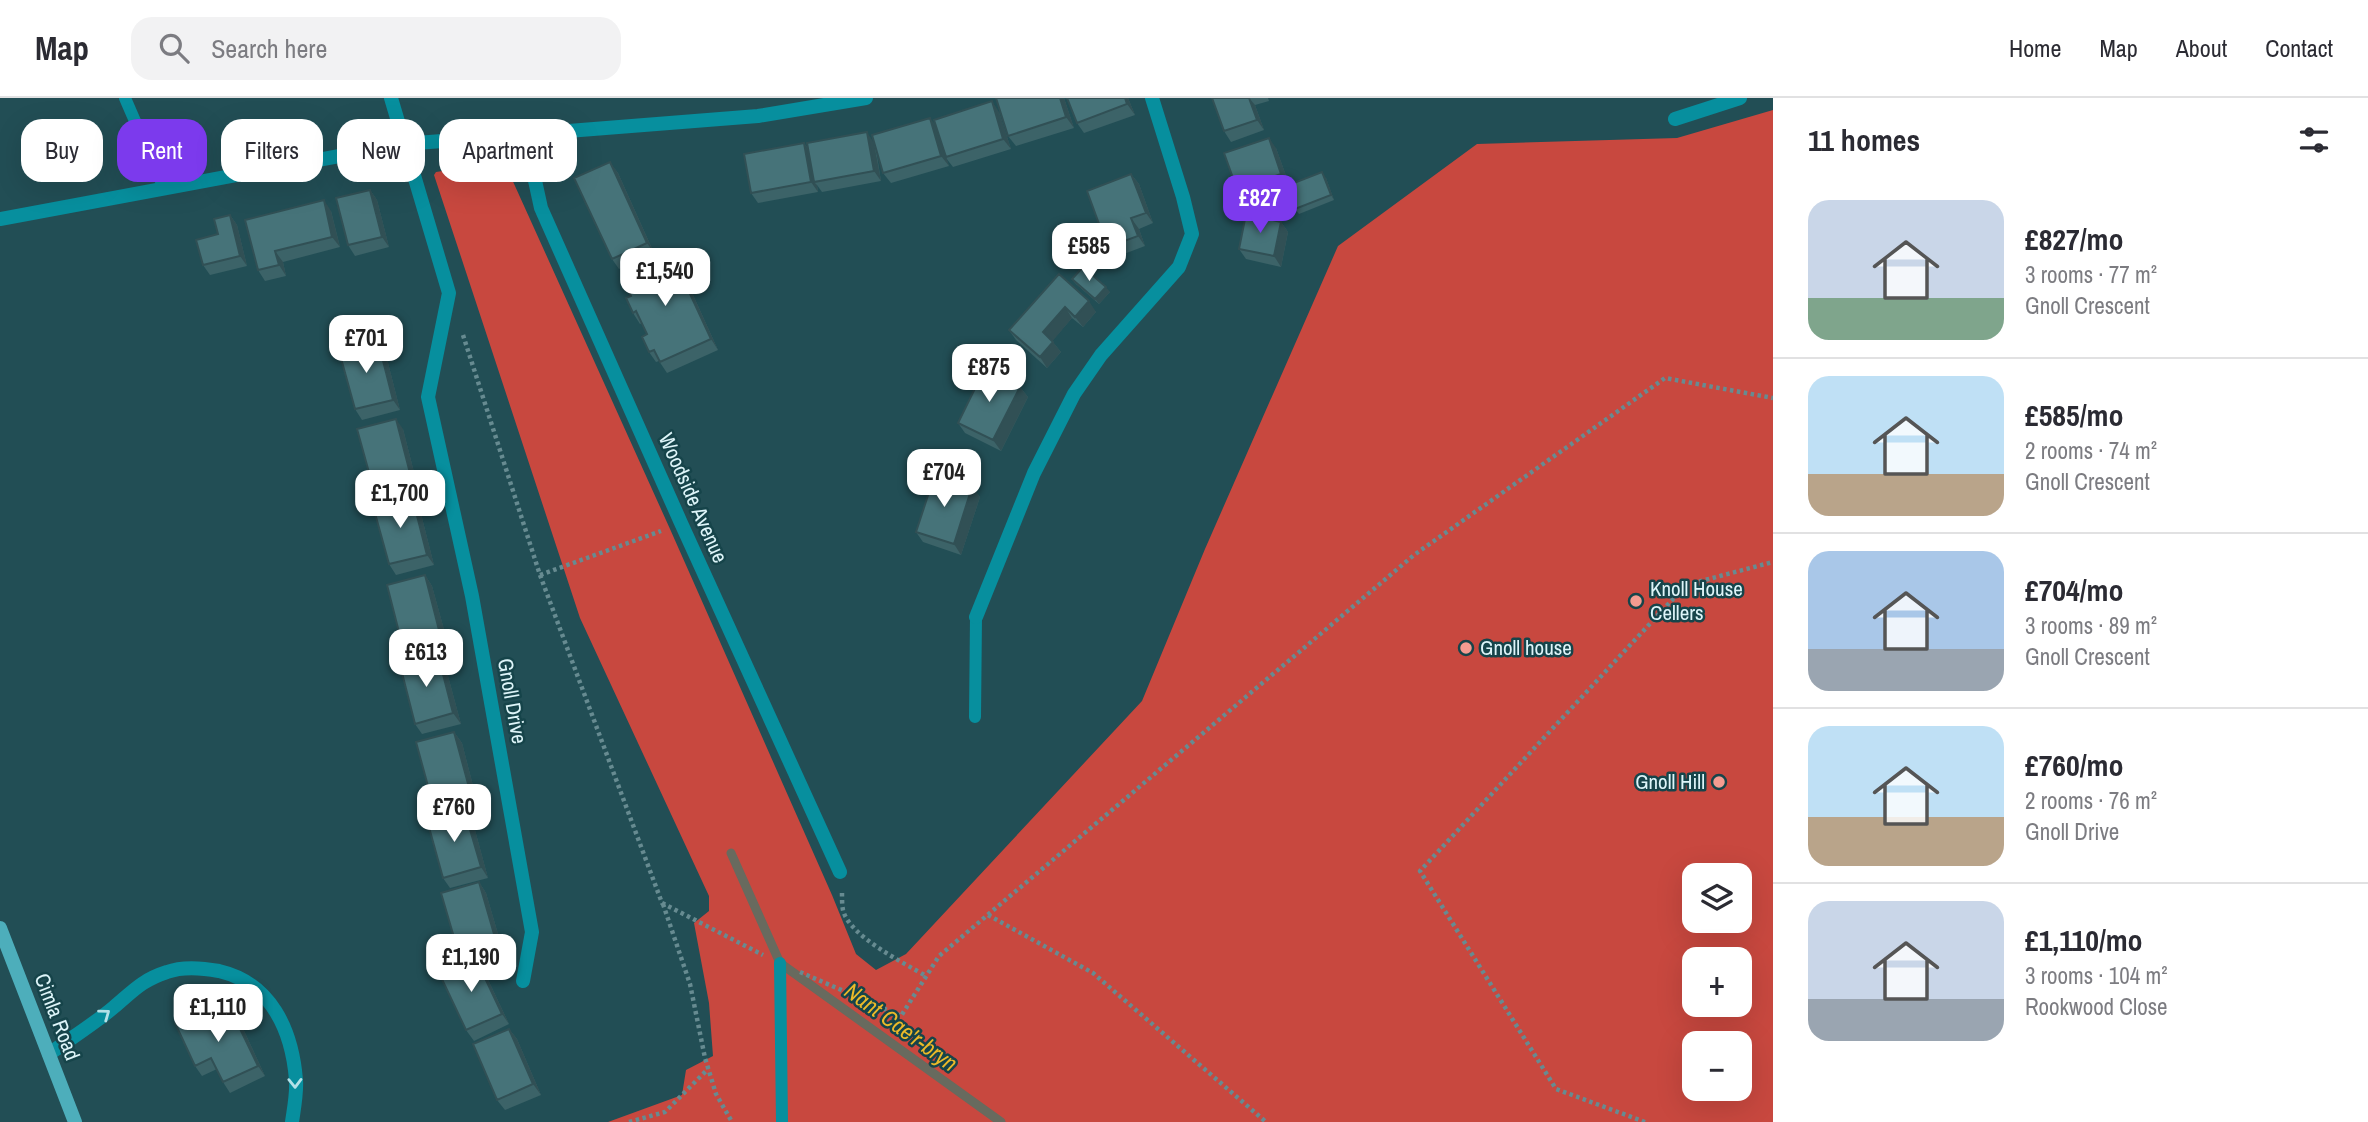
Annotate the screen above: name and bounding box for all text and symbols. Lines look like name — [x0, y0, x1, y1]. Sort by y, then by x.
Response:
search box — [131, 17, 621, 80]
text: Map — [35, 26, 89, 70]
icon: search — [155, 29, 193, 67]
text: Search here — [211, 31, 327, 66]
text: Home — [2009, 32, 2061, 64]
text: Map — [2099, 32, 2138, 64]
text: About — [2176, 32, 2227, 64]
text: Contact — [2265, 32, 2333, 64]
chip: Buy — [21, 119, 103, 182]
chip: Rent — [117, 119, 207, 182]
chip: Filters — [221, 119, 323, 182]
chip: New — [337, 119, 425, 182]
chip: Apartment — [439, 119, 577, 182]
text: 11 homes — [1808, 120, 1920, 160]
icon: filters — [2295, 121, 2333, 159]
pin: £827 — [1219, 176, 1301, 235]
text: £827 — [1239, 182, 1281, 213]
text: £827/mo — [2025, 219, 2123, 259]
pin: £585 — [1048, 223, 1130, 283]
icon: home — [1864, 228, 1948, 312]
text: £585 — [1068, 230, 1110, 261]
pin: £1,540 — [608, 248, 722, 308]
text: £1,540 — [636, 255, 694, 286]
text: 3 rooms · 77 m² — [2025, 259, 2157, 290]
text: Gnoll Crescent — [2025, 290, 2150, 321]
pin: £701 — [325, 316, 407, 375]
text: £701 — [345, 322, 387, 353]
pin: £875 — [948, 344, 1030, 404]
text: £875 — [968, 351, 1010, 382]
text: £585/mo — [2025, 395, 2123, 435]
icon: home — [1864, 404, 1948, 488]
street label: Woodside Avenue — [652, 428, 735, 567]
text: 2 rooms · 74 m² — [2025, 435, 2157, 466]
pin: £704 — [903, 450, 985, 509]
text: £704 — [923, 456, 965, 487]
text: Gnoll Crescent — [2025, 466, 2150, 497]
pin: £1,700 — [343, 470, 457, 530]
text: £1,700 — [371, 477, 429, 508]
text: £704/mo — [2025, 570, 2123, 610]
place label: Knoll House Cellers — [1650, 574, 1743, 627]
icon: home — [1864, 579, 1948, 663]
marker: Knoll House Cellers — [1628, 593, 1644, 609]
text: 3 rooms · 89 m² — [2025, 610, 2157, 641]
pin: £613 — [385, 630, 467, 689]
place label: Gnoll house — [1480, 633, 1572, 662]
text: £613 — [405, 636, 447, 667]
marker: Gnoll house — [1458, 640, 1474, 656]
text: Gnoll Crescent — [2025, 641, 2150, 672]
street label: Gnoll Drive — [491, 656, 534, 746]
text: £760/mo — [2025, 745, 2123, 785]
icon: home — [1864, 754, 1948, 838]
place label: Gnoll Hill — [1635, 767, 1705, 796]
marker: Gnoll Hill — [1711, 774, 1727, 790]
pin: £760 — [413, 784, 495, 844]
text: 2 rooms · 76 m² — [2025, 785, 2157, 816]
text: £760 — [433, 791, 475, 822]
text: Gnoll Drive — [2025, 816, 2119, 847]
map controls — [1682, 863, 1752, 1101]
button: layers — [1682, 863, 1752, 933]
text: £1,110/mo — [2025, 920, 2143, 960]
icon: home — [1864, 929, 1948, 1013]
pin: £1,190 — [414, 934, 528, 994]
text: £1,190 — [442, 941, 500, 972]
button: + — [1682, 947, 1752, 1017]
text: 3 rooms · 104 m² — [2025, 960, 2168, 991]
street label: Cimla Road — [28, 969, 87, 1064]
water label: Nant Cae'r-bryn — [839, 975, 964, 1078]
pin: £1,110 — [161, 984, 275, 1044]
text: £1,110 — [190, 991, 246, 1022]
text: Rookwood Close — [2025, 991, 2168, 1022]
one-way arrow — [97, 1009, 110, 1022]
button: − — [1682, 1031, 1752, 1101]
one-way arrow — [287, 1078, 303, 1089]

